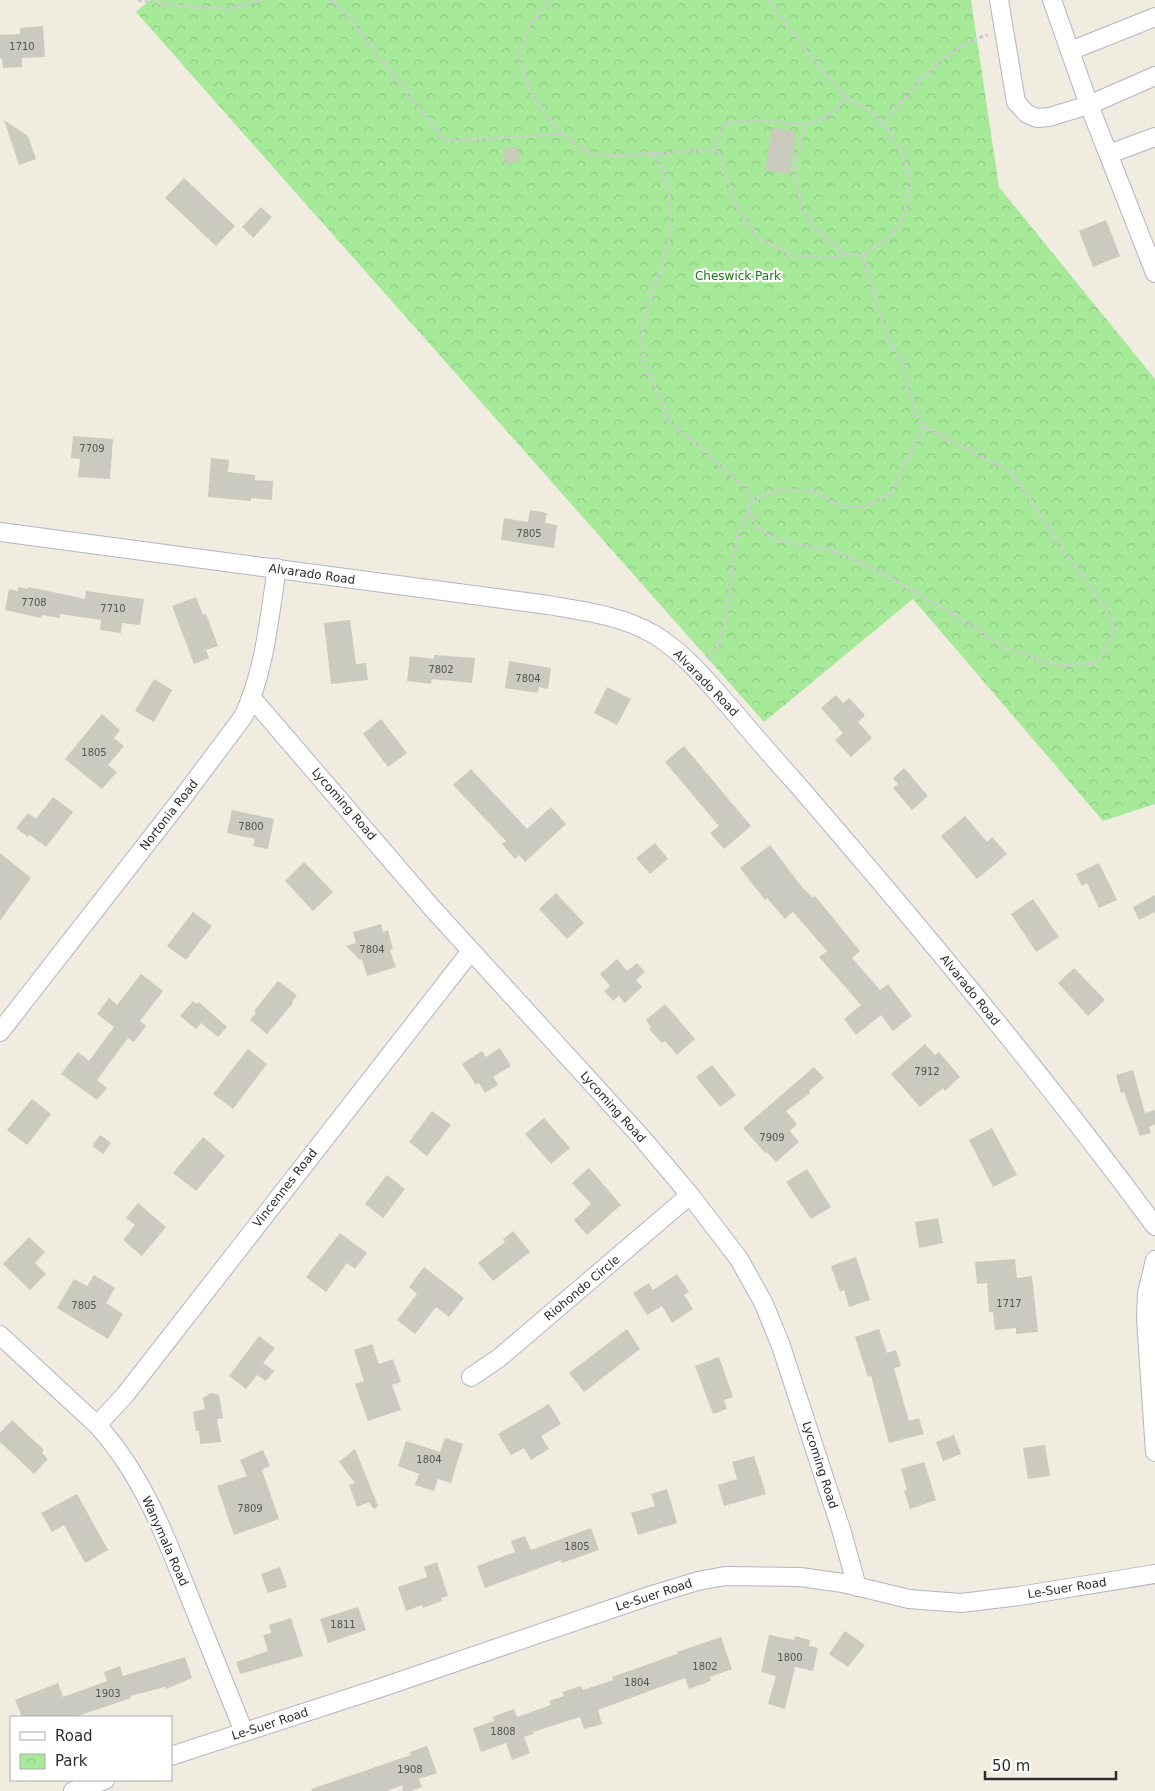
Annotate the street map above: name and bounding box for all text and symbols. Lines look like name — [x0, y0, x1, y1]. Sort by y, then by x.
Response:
house number: 1710 — [9, 41, 35, 52]
park label: Cheswick Park — [695, 269, 781, 283]
house number: 7709 — [79, 443, 105, 454]
house number: 7805 — [516, 528, 542, 539]
street label: Alvarado Road — [268, 561, 356, 587]
house number: 7708 — [21, 597, 47, 608]
house number: 7710 — [100, 603, 126, 614]
street label: Alvarado Road — [671, 647, 741, 719]
house number: 7802 — [428, 664, 454, 675]
house number: 7804 — [515, 673, 541, 684]
house number: 1805 — [81, 747, 107, 758]
street label: Lycoming Road — [309, 765, 379, 843]
street label: Nortonia Road — [137, 777, 201, 853]
house number: 7800 — [238, 821, 264, 832]
house number: 7804 — [359, 944, 385, 955]
street label: Alvarado Road — [937, 952, 1003, 1028]
house number: 7912 — [914, 1066, 940, 1077]
street label: Lycoming Road — [577, 1069, 649, 1145]
house number: 7909 — [759, 1132, 785, 1143]
street label: Vincennes Road — [250, 1146, 320, 1230]
street label: Riohondo Circle — [541, 1252, 623, 1324]
house number: 1717 — [996, 1298, 1022, 1309]
house number: 7805 — [71, 1300, 97, 1311]
street label: Lycoming Road — [799, 1420, 841, 1510]
house number: 1804 — [416, 1454, 442, 1465]
street label: Wanymala Road — [139, 1494, 191, 1588]
house number: 7809 — [237, 1503, 263, 1514]
house number: 1805 — [564, 1541, 590, 1552]
street label: Le-Suer Road — [1027, 1575, 1107, 1601]
street label: Le-Suer Road — [614, 1576, 694, 1614]
house number: 1811 — [330, 1619, 356, 1630]
house number: 1800 — [777, 1652, 803, 1663]
house number: 1802 — [692, 1661, 718, 1672]
house number: 1804 — [624, 1677, 650, 1688]
house number: 1903 — [95, 1688, 121, 1699]
street label: Le-Suer Road — [230, 1705, 310, 1743]
legend — [10, 1716, 172, 1781]
house number: 1808 — [490, 1726, 516, 1737]
text: Road — [55, 1727, 93, 1745]
scale bar — [985, 1748, 1116, 1780]
text: Park — [55, 1752, 88, 1770]
text: 50 m — [992, 1757, 1030, 1775]
house number: 1908 — [397, 1764, 423, 1775]

